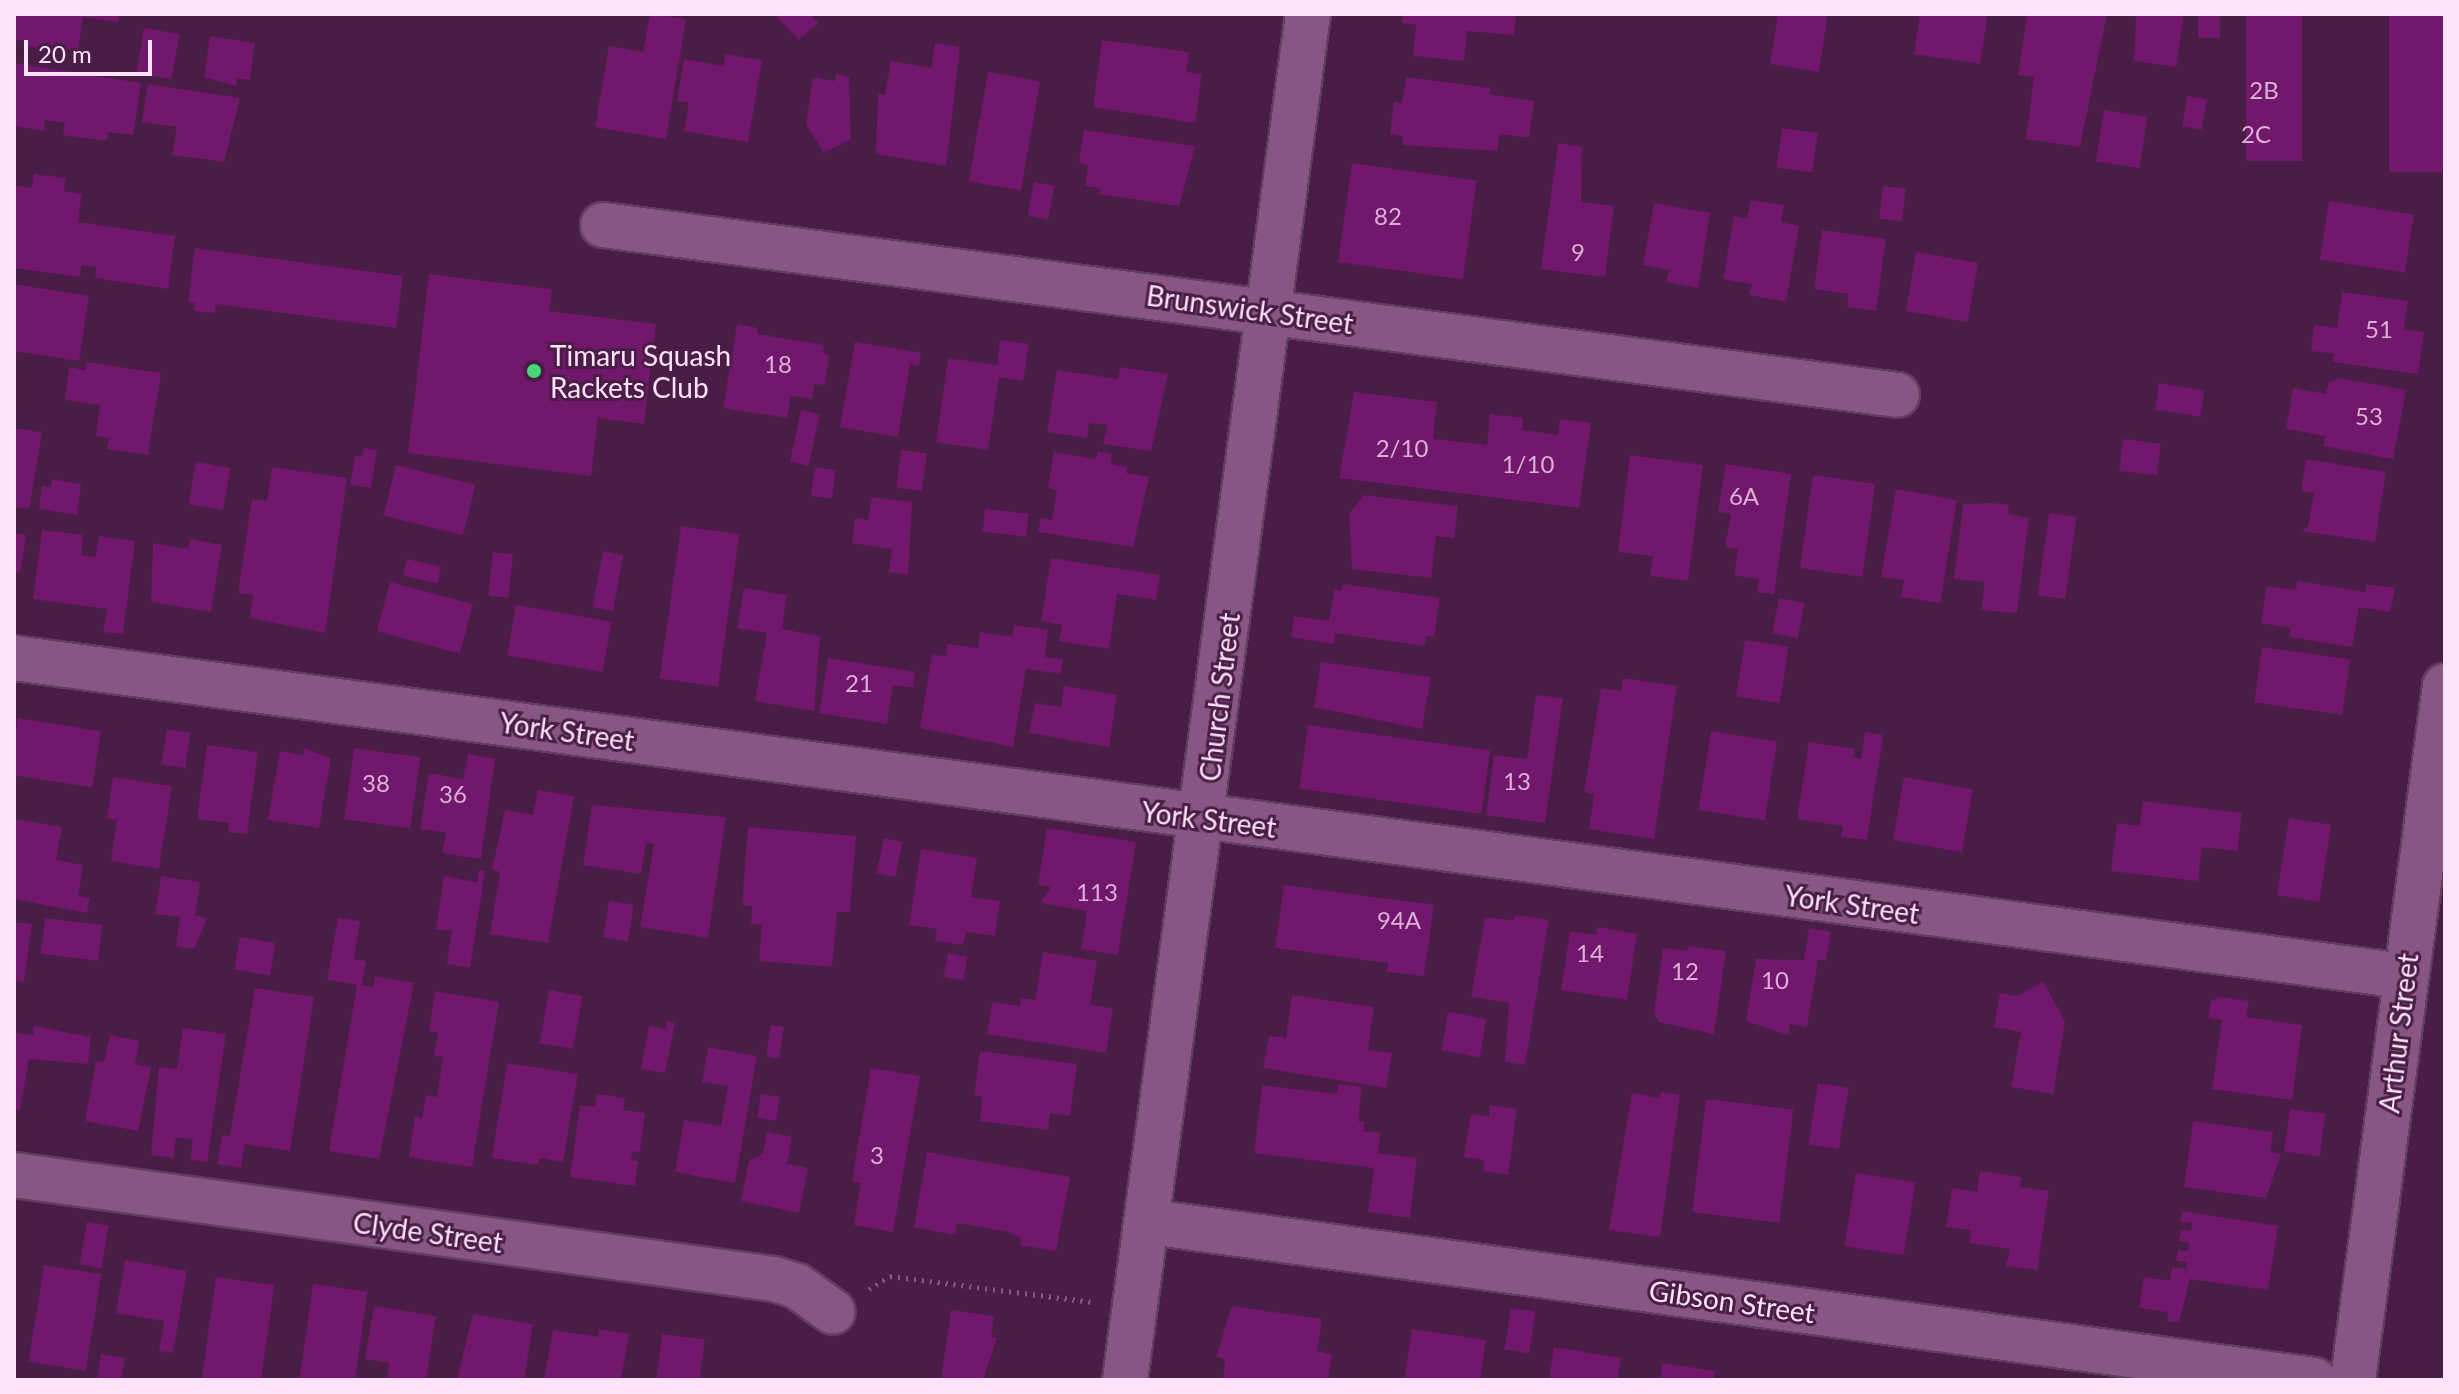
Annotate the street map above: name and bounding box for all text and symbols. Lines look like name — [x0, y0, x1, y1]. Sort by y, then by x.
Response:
scale bar — [28, 24, 156, 74]
text: 20 m — [38, 39, 92, 68]
house number: 2B — [2249, 76, 2279, 104]
house number: 2C — [2241, 120, 2271, 148]
house number: 82 — [1374, 202, 1402, 230]
house number: 9 — [1571, 238, 1585, 266]
street label: Brunswick Street — [1144, 278, 1356, 340]
house number: 51 — [2365, 315, 2393, 343]
place label: Timaru Squash Rackets Club — [550, 338, 731, 404]
house number: 18 — [764, 350, 792, 378]
marker: Timaru Squash Rackets Club — [525, 362, 543, 380]
house number: 53 — [2355, 402, 2383, 430]
house number: 2/10 — [1376, 434, 1428, 462]
house number: 1/10 — [1502, 450, 1554, 478]
house number: 6A — [1729, 482, 1759, 510]
street label: Church Street — [1192, 611, 1246, 783]
house number: 21 — [845, 669, 873, 697]
street label: York Street — [498, 705, 636, 757]
house number: 13 — [1503, 767, 1531, 795]
house number: 38 — [362, 769, 390, 797]
house number: 36 — [439, 780, 467, 808]
street label: York Street — [1140, 794, 1278, 844]
house number: 113 — [1076, 878, 1118, 906]
street label: York Street — [1783, 878, 1921, 930]
house number: 94A — [1377, 906, 1421, 934]
house number: 14 — [1576, 939, 1604, 967]
street label: Arthur Street — [2371, 951, 2425, 1115]
house number: 12 — [1671, 957, 1699, 985]
house number: 10 — [1761, 966, 1789, 994]
house number: 3 — [870, 1141, 884, 1169]
street label: Clyde Street — [351, 1205, 505, 1259]
street label: Gibson Street — [1647, 1273, 1817, 1329]

